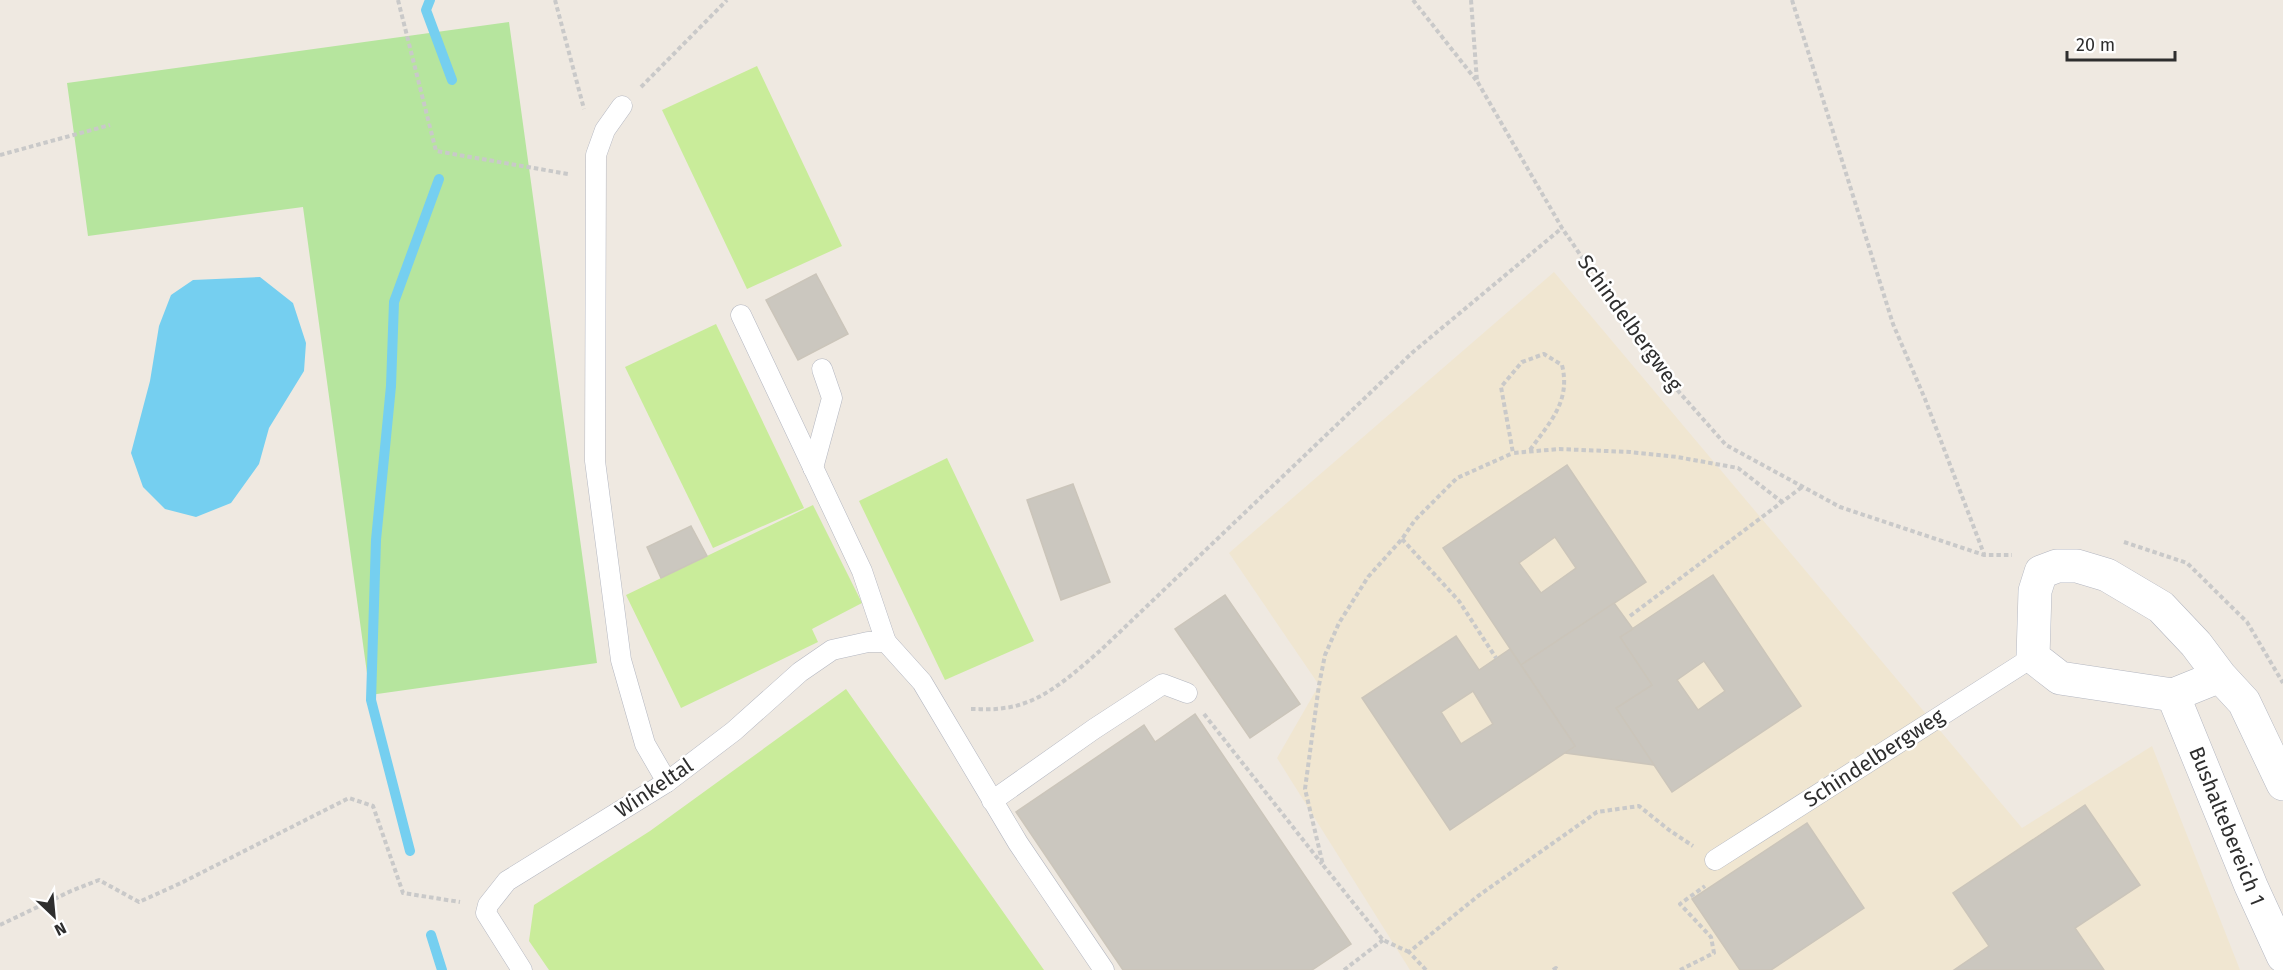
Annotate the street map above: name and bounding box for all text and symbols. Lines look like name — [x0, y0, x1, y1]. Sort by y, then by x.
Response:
scale bar — [2067, 24, 2175, 62]
text: 20 m — [2076, 34, 2115, 56]
street label: Schindelbergweg — [1572, 250, 1688, 396]
street label: Schindelbergweg — [1799, 703, 1949, 813]
street label: Bushaltebereich 1 — [2183, 743, 2271, 909]
street label: Winkeltal — [610, 752, 698, 824]
north arrow — [24, 886, 84, 946]
text: N — [51, 918, 69, 940]

